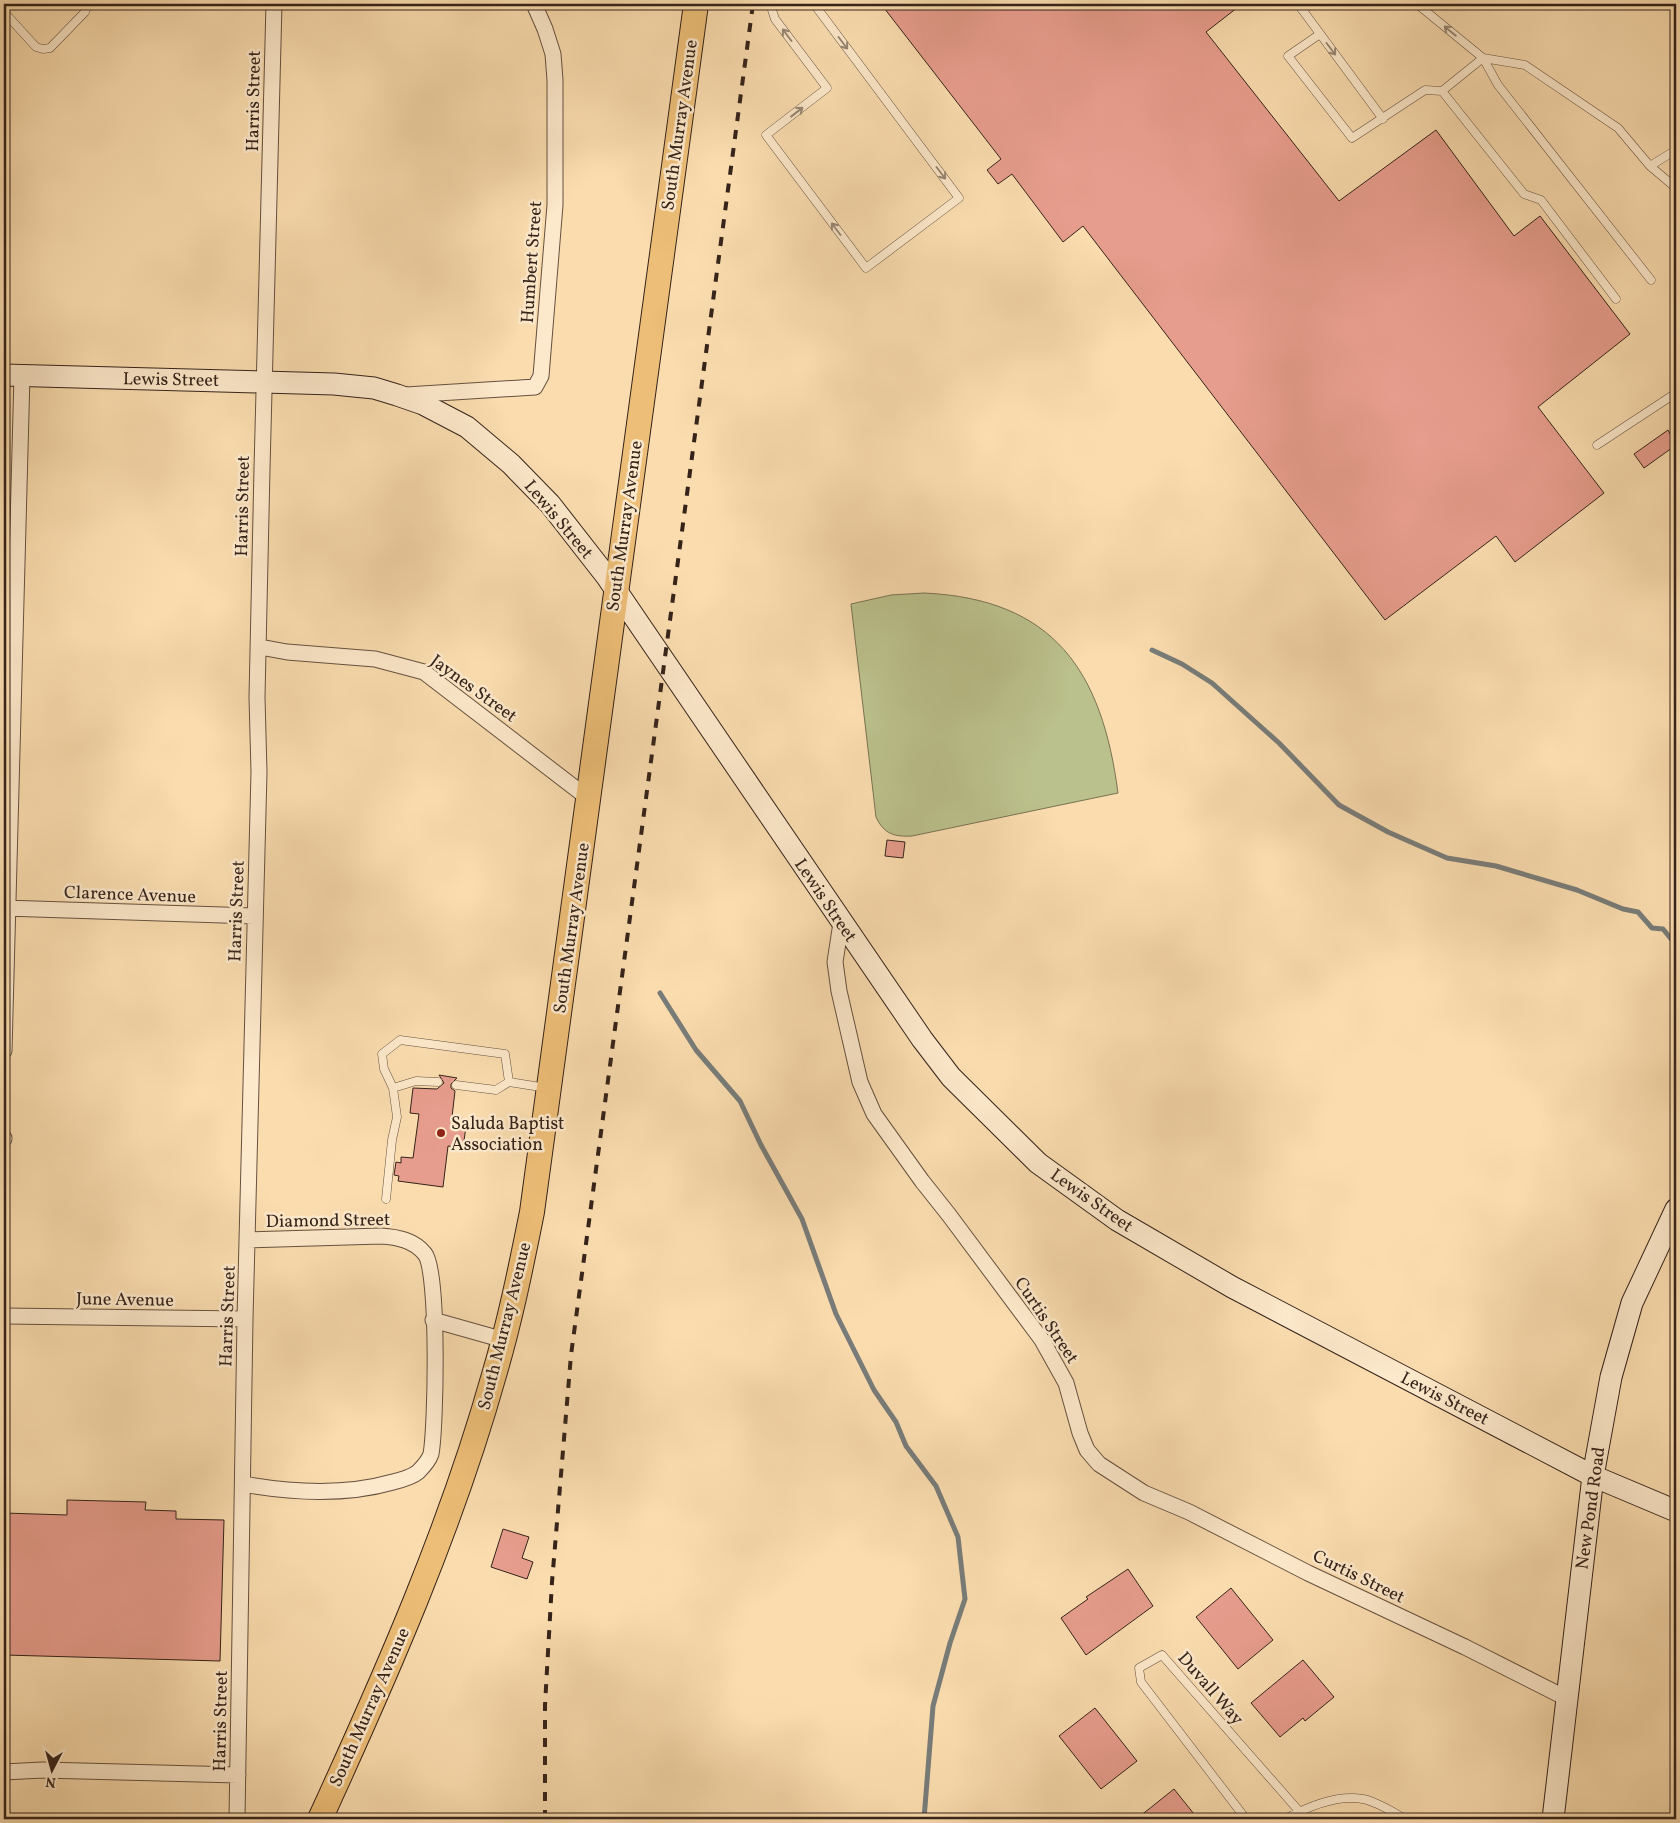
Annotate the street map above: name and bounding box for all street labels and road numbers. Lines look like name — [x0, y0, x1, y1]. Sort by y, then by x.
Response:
street label: South Murray Avenue — [656, 38, 705, 212]
street label: Harris Street — [241, 50, 268, 152]
street label: Humbert Street — [516, 200, 549, 324]
street label: Lewis Street — [123, 367, 219, 394]
street label: South Murray Avenue — [601, 439, 650, 613]
street label: Harris Street — [230, 455, 257, 557]
street label: Lewis Street — [517, 475, 598, 565]
street label: Jaynes Street — [425, 649, 522, 729]
street label: South Murray Avenue — [548, 841, 597, 1015]
street label: Lewis Street — [787, 854, 862, 948]
street label: Harris Street — [223, 860, 252, 962]
street label: Clarence Avenue — [64, 881, 196, 910]
street label: Lewis Street — [1045, 1163, 1138, 1239]
street label: Diamond Street — [265, 1208, 391, 1235]
street label: South Murray Avenue — [473, 1240, 538, 1413]
street label: Harris Street — [214, 1265, 243, 1367]
street label: Curtis Street — [1008, 1273, 1084, 1369]
street label: June Avenue — [76, 1287, 174, 1314]
street label: Lewis Street — [1396, 1366, 1493, 1432]
street label: New Pond Road — [1571, 1445, 1612, 1571]
street label: Curtis Street — [1308, 1544, 1409, 1610]
street label: South Murray Avenue — [324, 1624, 417, 1791]
street label: Duvall Way — [1171, 1647, 1249, 1731]
street label: Harris Street — [208, 1670, 235, 1772]

